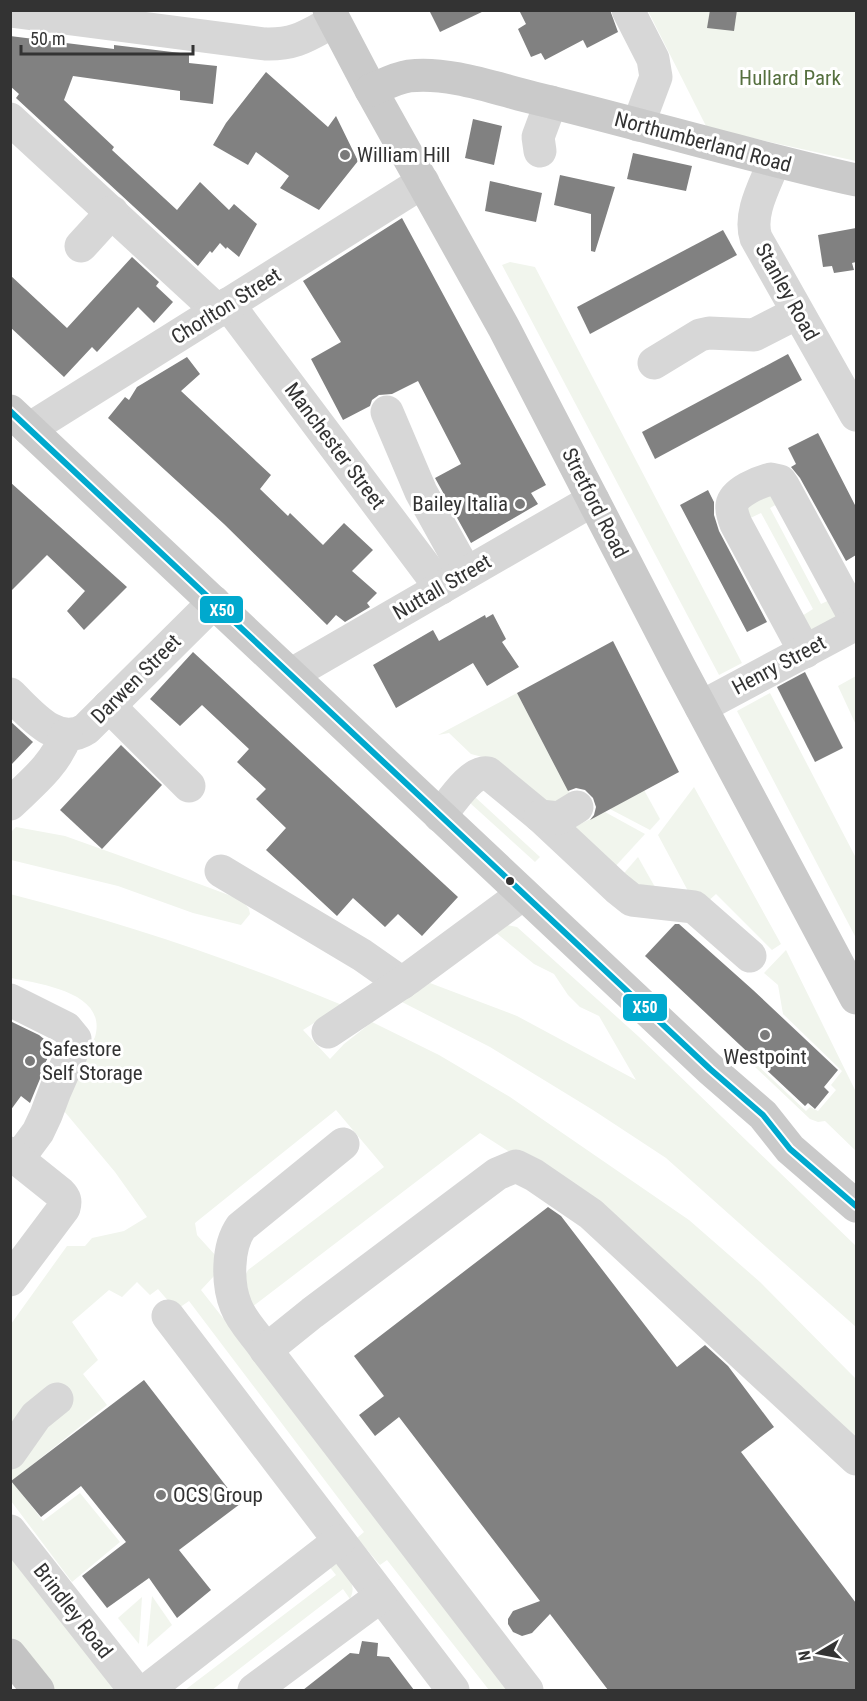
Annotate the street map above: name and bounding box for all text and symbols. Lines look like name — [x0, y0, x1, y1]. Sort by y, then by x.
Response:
scale bar — [21, 18, 194, 56]
text: 50 m — [30, 28, 65, 49]
park label: Hullard Park — [739, 66, 841, 90]
street label: Northumberland Road — [612, 107, 794, 177]
place label: William Hill — [357, 143, 450, 167]
marker: William Hill — [338, 148, 352, 162]
street label: Stanley Road — [750, 239, 824, 345]
street label: Chorlton Street — [167, 263, 285, 349]
street label: Manchester Street — [280, 378, 390, 514]
street label: Stretford Road — [557, 444, 633, 562]
place label: Bailey Italia — [412, 492, 508, 516]
marker: Bailey Italia — [513, 497, 527, 511]
street label: Nuttall Street — [389, 549, 495, 625]
line badge: X50 — [199, 595, 244, 624]
text: X50 — [209, 601, 235, 620]
street label: Darwen Street — [86, 629, 186, 729]
street label: Henry Street — [728, 630, 830, 700]
unlabelled marker — [504, 875, 516, 887]
line badge: X50 — [622, 993, 668, 1022]
text: X50 — [632, 998, 658, 1017]
marker: Westpoint — [758, 1028, 772, 1042]
place label: Safestore Self Storage — [42, 1037, 143, 1085]
place label: Westpoint — [723, 1045, 807, 1069]
marker: Safestore Self Storage — [23, 1054, 37, 1068]
place label: OCS Group — [173, 1483, 263, 1507]
marker: OCS Group — [154, 1488, 168, 1502]
street label: Brindley Road — [29, 1559, 117, 1663]
north arrow — [789, 1623, 849, 1683]
text: N — [795, 1649, 815, 1662]

